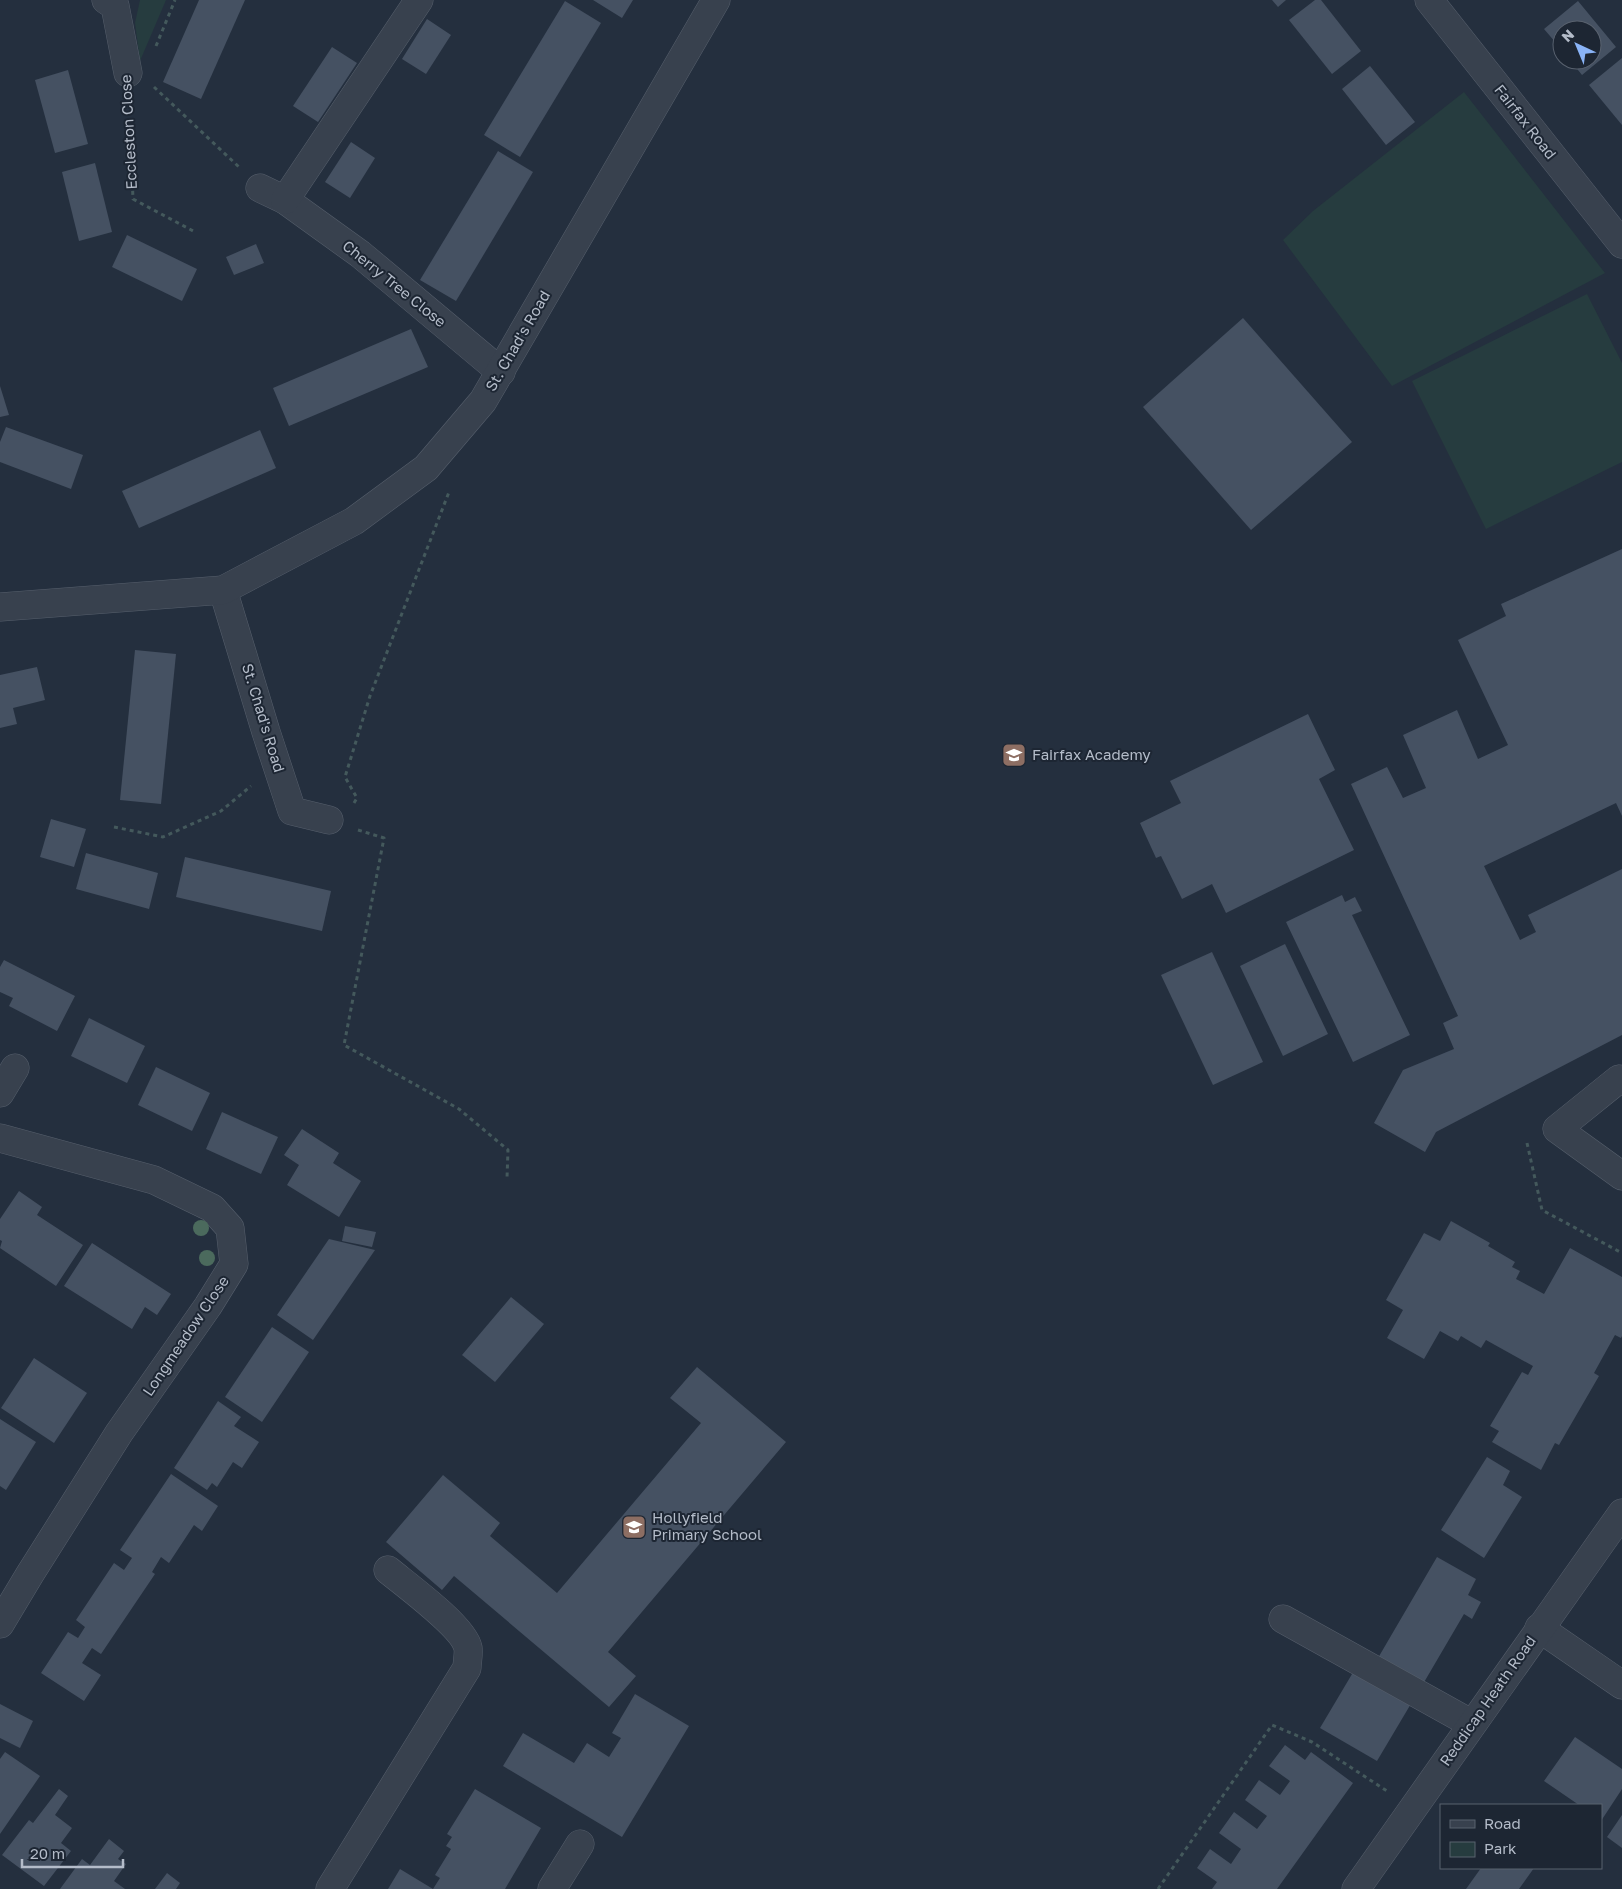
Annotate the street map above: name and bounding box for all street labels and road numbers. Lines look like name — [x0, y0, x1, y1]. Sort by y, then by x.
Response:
street label: Eccleston Close — [116, 74, 140, 190]
street label: Fairfax Road — [1491, 81, 1560, 162]
street label: Cherry Tree Close — [339, 236, 450, 331]
street label: St. Chad's Road — [481, 287, 553, 394]
street label: St. Chad's Road — [239, 661, 289, 774]
street label: Longmeadow Close — [138, 1272, 232, 1399]
street label: Reddicap Heath Road — [1435, 1632, 1539, 1769]

